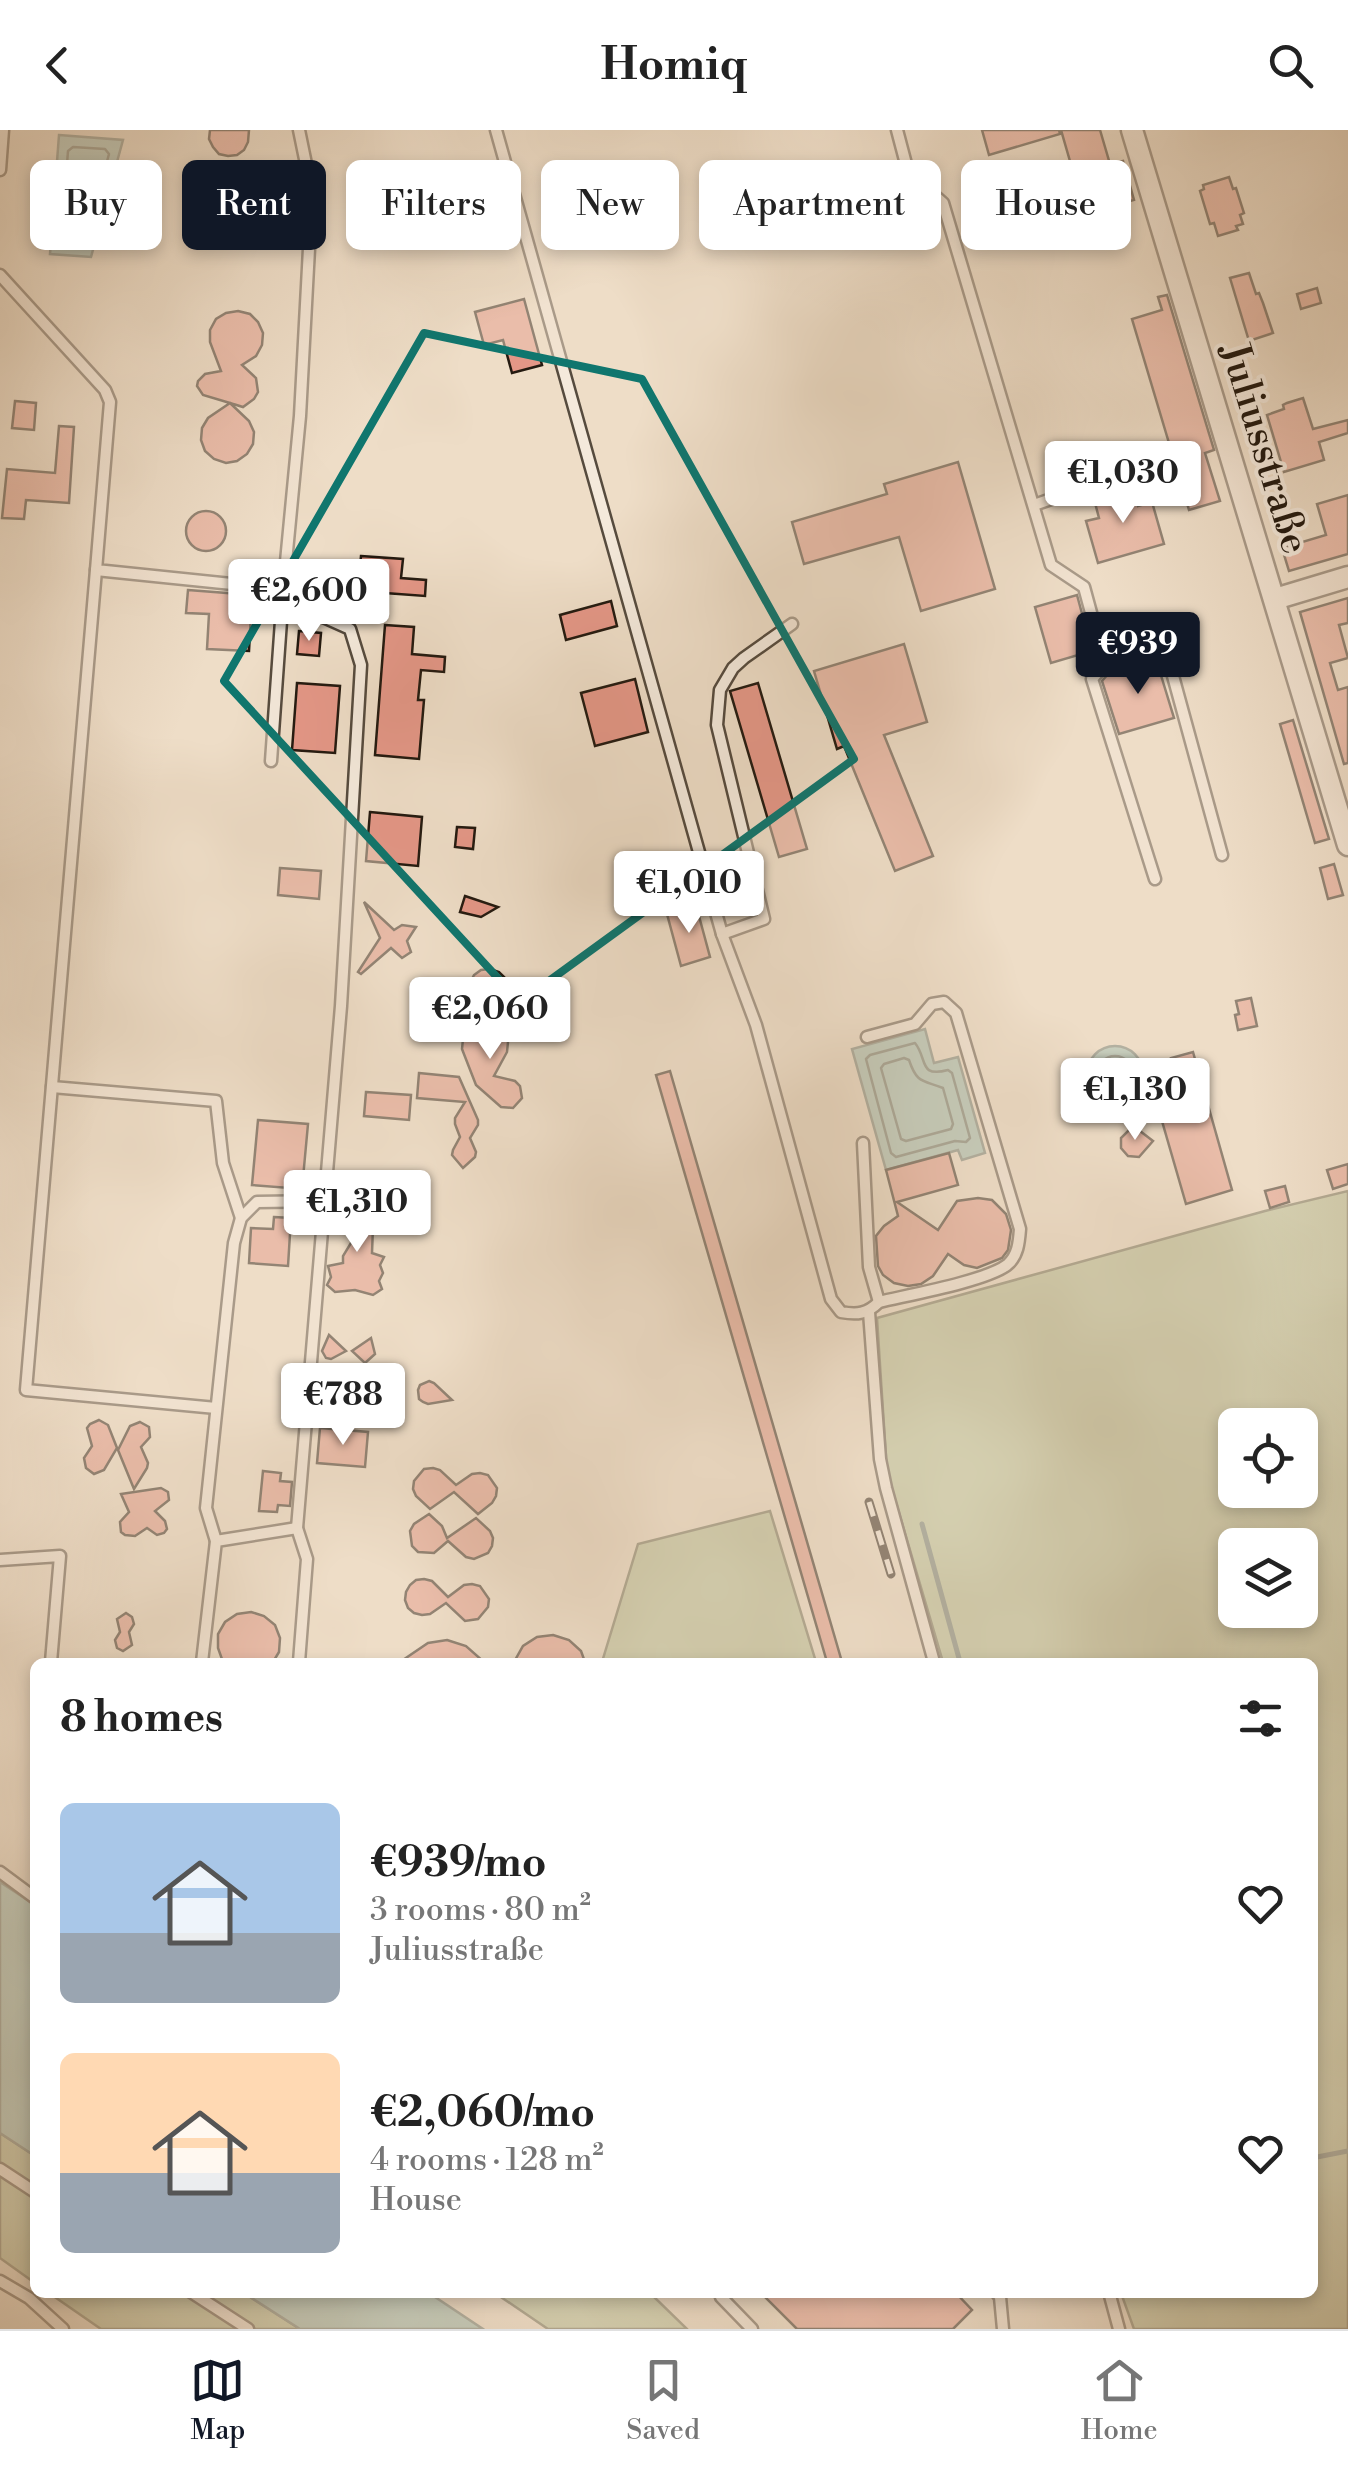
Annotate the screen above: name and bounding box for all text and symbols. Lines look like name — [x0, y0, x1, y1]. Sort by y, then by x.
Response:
text: Homiq — [601, 37, 747, 94]
icon: back — [30, 38, 85, 93]
icon: search — [1263, 38, 1318, 93]
chip: Buy — [30, 160, 162, 250]
chip: Rent — [182, 160, 326, 250]
chip: Filters — [346, 160, 521, 250]
chip: New — [541, 160, 679, 250]
chip: Apartment — [699, 160, 941, 250]
chip: House — [961, 160, 1131, 250]
street label: Juliusstraße — [1208, 335, 1320, 560]
pin: €1,030 — [1042, 441, 1204, 526]
text: €1,030 — [1067, 453, 1179, 493]
pin: €2,600 — [228, 559, 390, 644]
text: €2,600 — [250, 571, 368, 611]
pin: €939 — [1079, 612, 1197, 697]
text: €939 — [1098, 624, 1178, 664]
pin: €1,010 — [608, 851, 770, 936]
text: €1,010 — [636, 863, 742, 903]
pin: €2,060 — [409, 977, 571, 1062]
text: €2,060 — [431, 989, 549, 1029]
pin: €1,130 — [1054, 1058, 1216, 1143]
text: €1,130 — [1083, 1070, 1187, 1110]
pin: €1,310 — [276, 1170, 438, 1255]
text: €1,310 — [306, 1182, 408, 1222]
pin: €788 — [284, 1363, 402, 1448]
text: €788 — [303, 1375, 383, 1415]
map controls — [1218, 1408, 1318, 1628]
button: locate — [1218, 1408, 1318, 1508]
button: layers — [1218, 1528, 1318, 1628]
icon: filters — [1233, 1691, 1288, 1746]
text: 8 homes — [60, 1692, 223, 1745]
text: €939/mo — [370, 1837, 546, 1890]
icon: home — [140, 1843, 260, 1963]
icon: heart — [1233, 1876, 1288, 1931]
text: 3 rooms · 80 m² — [370, 1890, 591, 1930]
text: Juliusstraße — [370, 1930, 544, 1970]
text: €2,060/mo — [370, 2087, 595, 2140]
icon: home — [140, 2093, 260, 2213]
icon: heart — [1233, 2126, 1288, 2181]
text: 4 rooms · 128 m² — [370, 2140, 604, 2180]
text: House — [370, 2180, 462, 2220]
tab: Map — [190, 2353, 246, 2448]
tab: Saved — [626, 2353, 700, 2448]
tab: Home — [1081, 2353, 1158, 2448]

